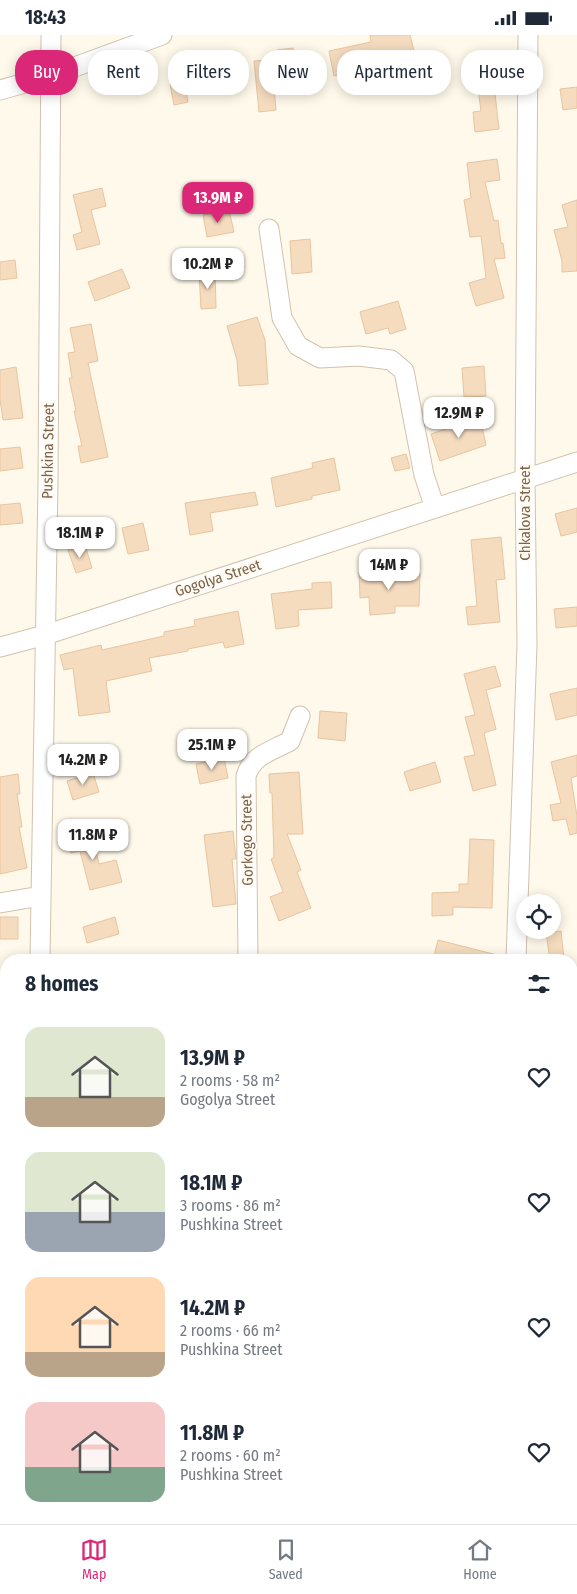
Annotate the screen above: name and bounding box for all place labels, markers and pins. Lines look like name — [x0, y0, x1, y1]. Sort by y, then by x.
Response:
pin: 13.9M ₽ — [172, 181, 264, 224]
pin: 10.2M ₽ — [162, 247, 254, 290]
pin: 12.9M ₽ — [413, 397, 505, 439]
pin: 18.1M ₽ — [34, 517, 126, 559]
pin: 14M ₽ — [354, 549, 424, 591]
pin: 25.1M ₽ — [166, 729, 258, 771]
pin: 14.2M ₽ — [37, 743, 129, 786]
pin: 11.8M ₽ — [47, 819, 139, 861]

